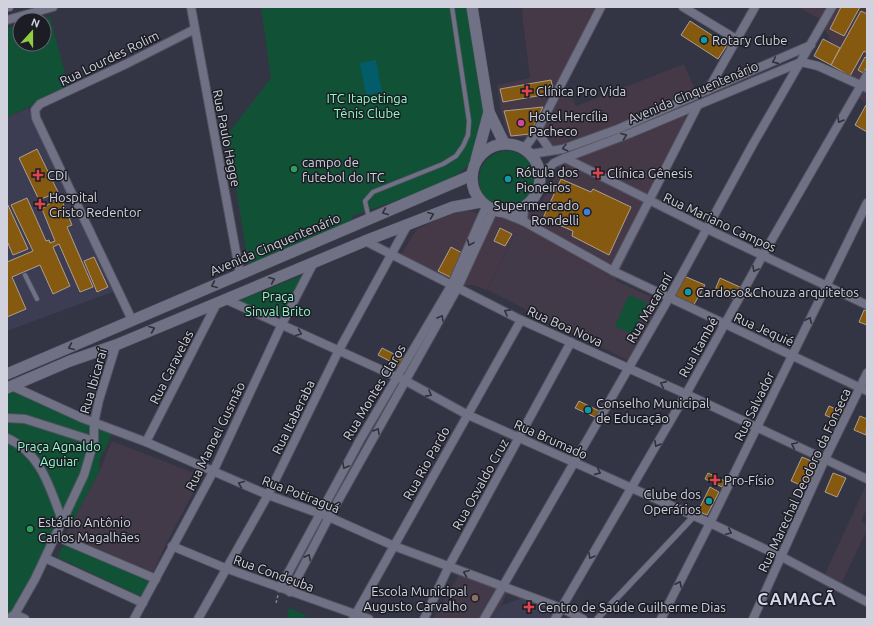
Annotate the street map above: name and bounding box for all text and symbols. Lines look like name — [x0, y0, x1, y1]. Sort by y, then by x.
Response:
north arrow — [12, 12, 52, 52]
text: N — [30, 16, 42, 30]
street label: Rua Lourdes Rolim — [57, 28, 161, 88]
place label: Rotary Clube — [712, 33, 787, 47]
marker: Rotary Clube — [699, 35, 709, 45]
one-way arrow — [772, 56, 780, 64]
street label: Avenida Cinquentenário — [626, 58, 760, 126]
place label: Clínica Pro Vida — [536, 84, 626, 98]
marker: Clínica Pro Vida — [521, 85, 533, 97]
street label: Rua Paulo Hagge — [211, 88, 243, 188]
park label: ITC Itapetinga Tênis Clube — [326, 91, 408, 120]
place label: Hotel Hercília Pacheco — [529, 109, 608, 138]
one-way arrow — [838, 116, 845, 123]
marker: Hotel Hercília Pacheco — [516, 118, 526, 128]
one-way arrow — [620, 132, 627, 140]
one-way arrow — [561, 143, 568, 151]
place label: campo de futebol do ITC — [302, 155, 385, 184]
marker: campo de futebol do ITC — [289, 164, 299, 174]
place label: Rótula dos Pioneiros — [516, 165, 579, 194]
place label: Clínica Gênesis — [607, 166, 693, 180]
marker: Clínica Gênesis — [592, 167, 604, 179]
place label: CDI — [47, 168, 67, 182]
marker: CDI — [32, 169, 44, 181]
marker: Rótula dos Pioneiros — [503, 174, 513, 184]
place label: Hospital Cristo Redentor — [49, 190, 142, 219]
street label: Rua Mariano Campos — [661, 190, 779, 254]
marker: Hospital Cristo Redentor — [34, 198, 46, 210]
place label: Supermercado Rondelli — [494, 198, 579, 227]
one-way arrow — [381, 207, 389, 215]
marker: Supermercado Rondelli — [582, 207, 592, 217]
street label: Avenida Cinquentenário — [208, 210, 342, 278]
one-way arrow — [428, 211, 435, 219]
one-way arrow — [467, 238, 475, 246]
one-way arrow — [752, 265, 759, 272]
street label: Rua Macaraní — [623, 270, 675, 345]
one-way arrow — [269, 276, 276, 284]
one-way arrow — [211, 281, 218, 289]
place label: Cardoso&Chouza arquitetos — [696, 285, 859, 299]
marker: Cardoso&Chouza arquitetos — [683, 287, 693, 297]
park label: Praça Sinval Brito — [245, 289, 311, 318]
street label: Rua Boa Nova — [525, 303, 605, 349]
one-way arrow — [504, 310, 511, 317]
street label: Rua Jequié — [732, 310, 796, 348]
one-way arrow — [436, 315, 443, 322]
street label: Rua Itambé — [676, 315, 720, 379]
one-way arrow — [804, 317, 812, 325]
one-way arrow — [147, 326, 155, 334]
street label: Rua Caravelas — [146, 328, 196, 406]
one-way arrow — [295, 328, 302, 336]
one-way arrow — [67, 342, 74, 350]
street label: Rua Montes Claros — [340, 342, 408, 442]
street label: Rua Ibicaraí — [77, 346, 109, 415]
street label: Rua Salvador — [731, 369, 777, 443]
street label: Rua Itaberaba — [269, 378, 317, 456]
street label: Rua Manoel Gusmão — [183, 379, 247, 493]
one-way arrow — [660, 380, 667, 388]
street label: Rua Marechal Deodoro da Fonseca — [755, 386, 853, 574]
one-way arrow — [425, 389, 433, 396]
place label: Conselho Municipal de Educação — [596, 396, 710, 425]
marker: Conselho Municipal de Educação — [583, 405, 593, 415]
street label: Rua Brumado — [512, 417, 590, 461]
street label: Rua Rio Pardo — [400, 424, 452, 502]
one-way arrow — [372, 428, 379, 435]
street label: Rua Osvaldo Cruz — [449, 436, 511, 532]
park label: Praça Agnaldo Aguiar — [17, 439, 101, 468]
one-way arrow — [654, 440, 661, 447]
one-way arrow — [790, 442, 798, 450]
one-way arrow — [343, 462, 350, 469]
one-way arrow — [594, 468, 601, 476]
street label: Rua Potiraguá — [260, 473, 342, 515]
place label: Pro-Físio — [724, 473, 774, 487]
marker: Pro-Físio — [709, 474, 721, 486]
one-way arrow — [238, 481, 246, 489]
place label: Clube dos Operários — [643, 487, 701, 516]
marker: Clube dos Operários — [704, 496, 714, 506]
place label: Estádio Antônio Carlos Magalhães — [38, 515, 140, 544]
marker: Estádio Antônio Carlos Magalhães — [25, 524, 35, 534]
one-way arrow — [725, 527, 732, 535]
street label: Rua Condeuba — [232, 552, 316, 594]
one-way arrow — [589, 552, 596, 559]
one-way arrow — [303, 554, 310, 562]
one-way arrow — [463, 570, 470, 578]
one-way arrow — [674, 581, 682, 589]
place label: Escola Municipal Augusto Carvalho — [364, 584, 468, 613]
district label: CAMACÃ — [757, 589, 837, 608]
marker: Escola Municipal Augusto Carvalho — [470, 593, 480, 603]
place label: Centro de Saúde Guilherme Dias — [538, 600, 726, 614]
marker: Centro de Saúde Guilherme Dias — [523, 601, 535, 613]

